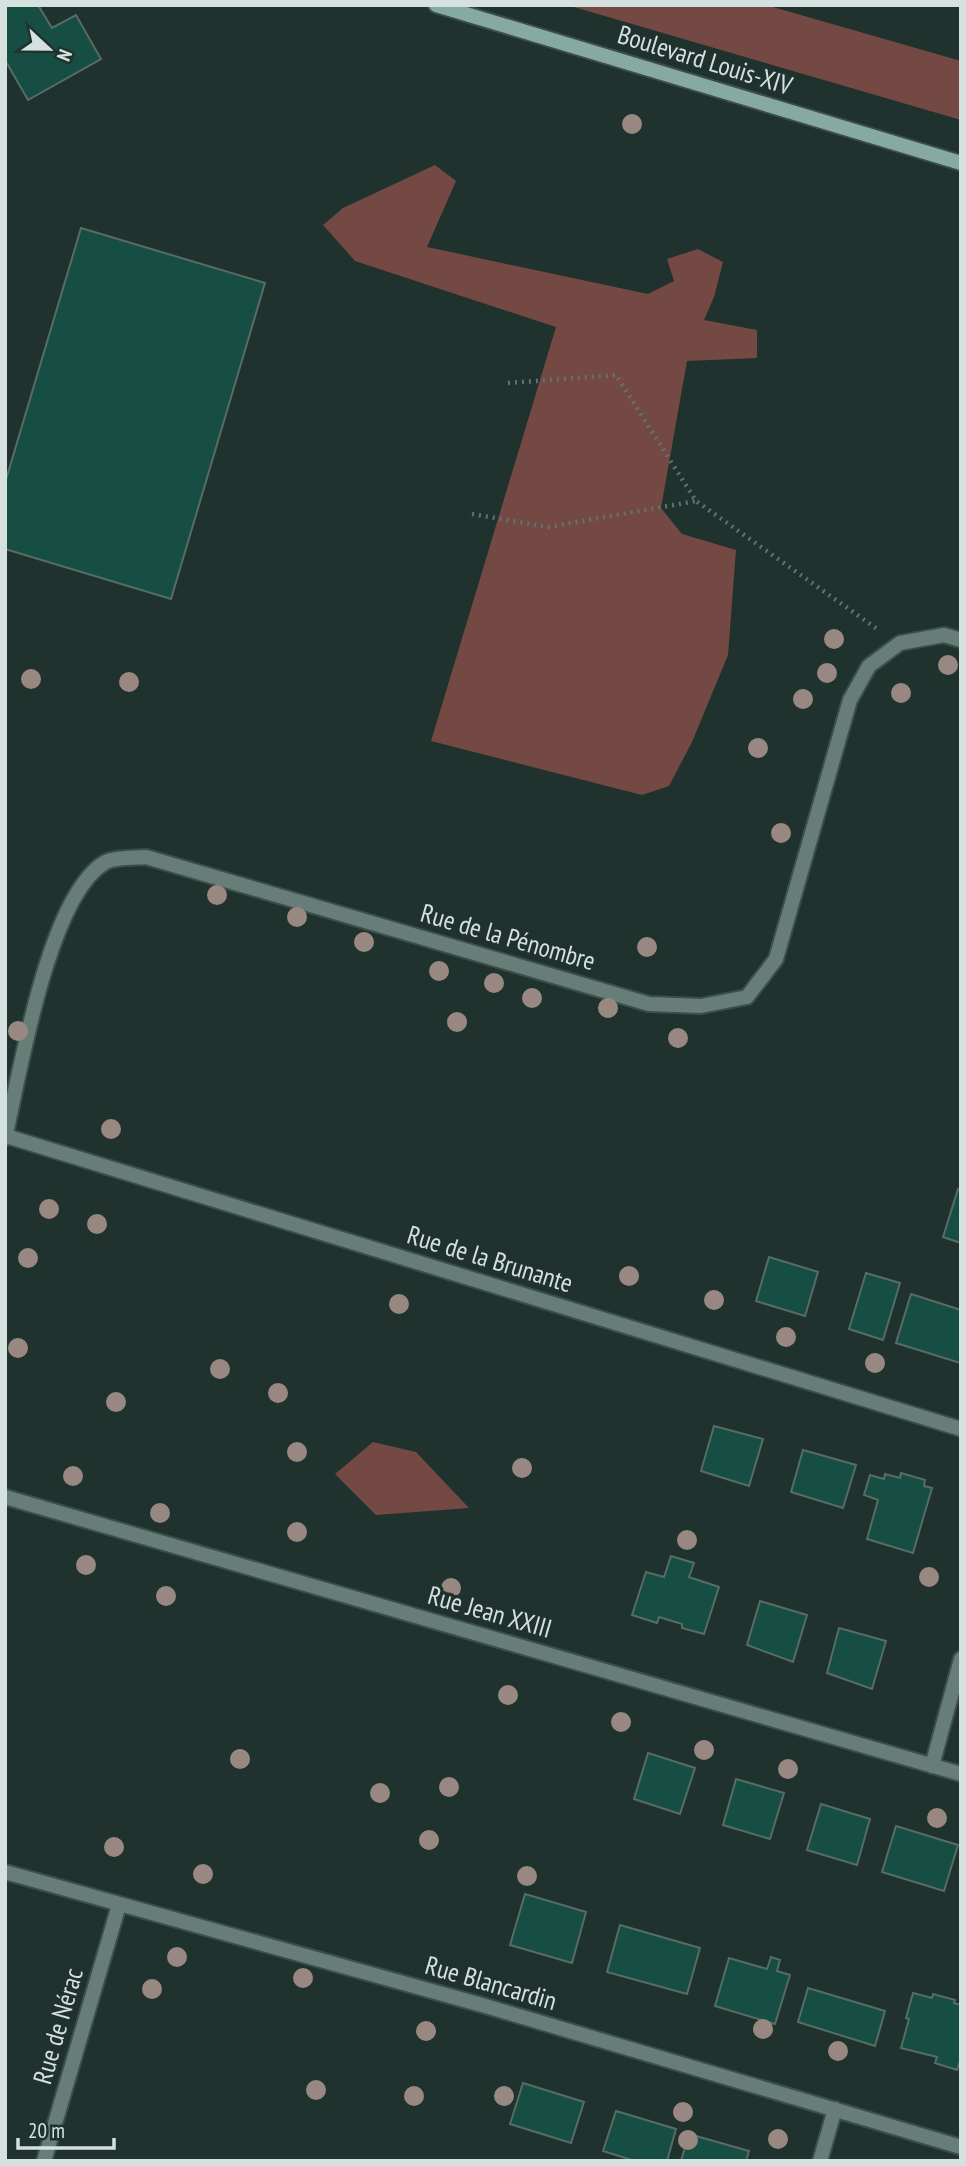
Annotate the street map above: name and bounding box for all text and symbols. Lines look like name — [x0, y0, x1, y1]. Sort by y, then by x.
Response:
north arrow — [14, 14, 84, 84]
street label: Boulevard Louis-XIV — [614, 17, 797, 102]
text: N — [52, 46, 78, 65]
street label: Rue de la Pénombre — [417, 896, 599, 977]
street label: Rue de la Brunante — [404, 1218, 577, 1299]
street label: Rue Jean XXIII — [424, 1578, 556, 1645]
street label: Rue Blancardin — [422, 1948, 561, 2017]
street label: Rue de Nérac — [25, 1964, 90, 2088]
scale bar — [18, 2106, 114, 2150]
text: 20 m — [28, 2117, 65, 2144]

